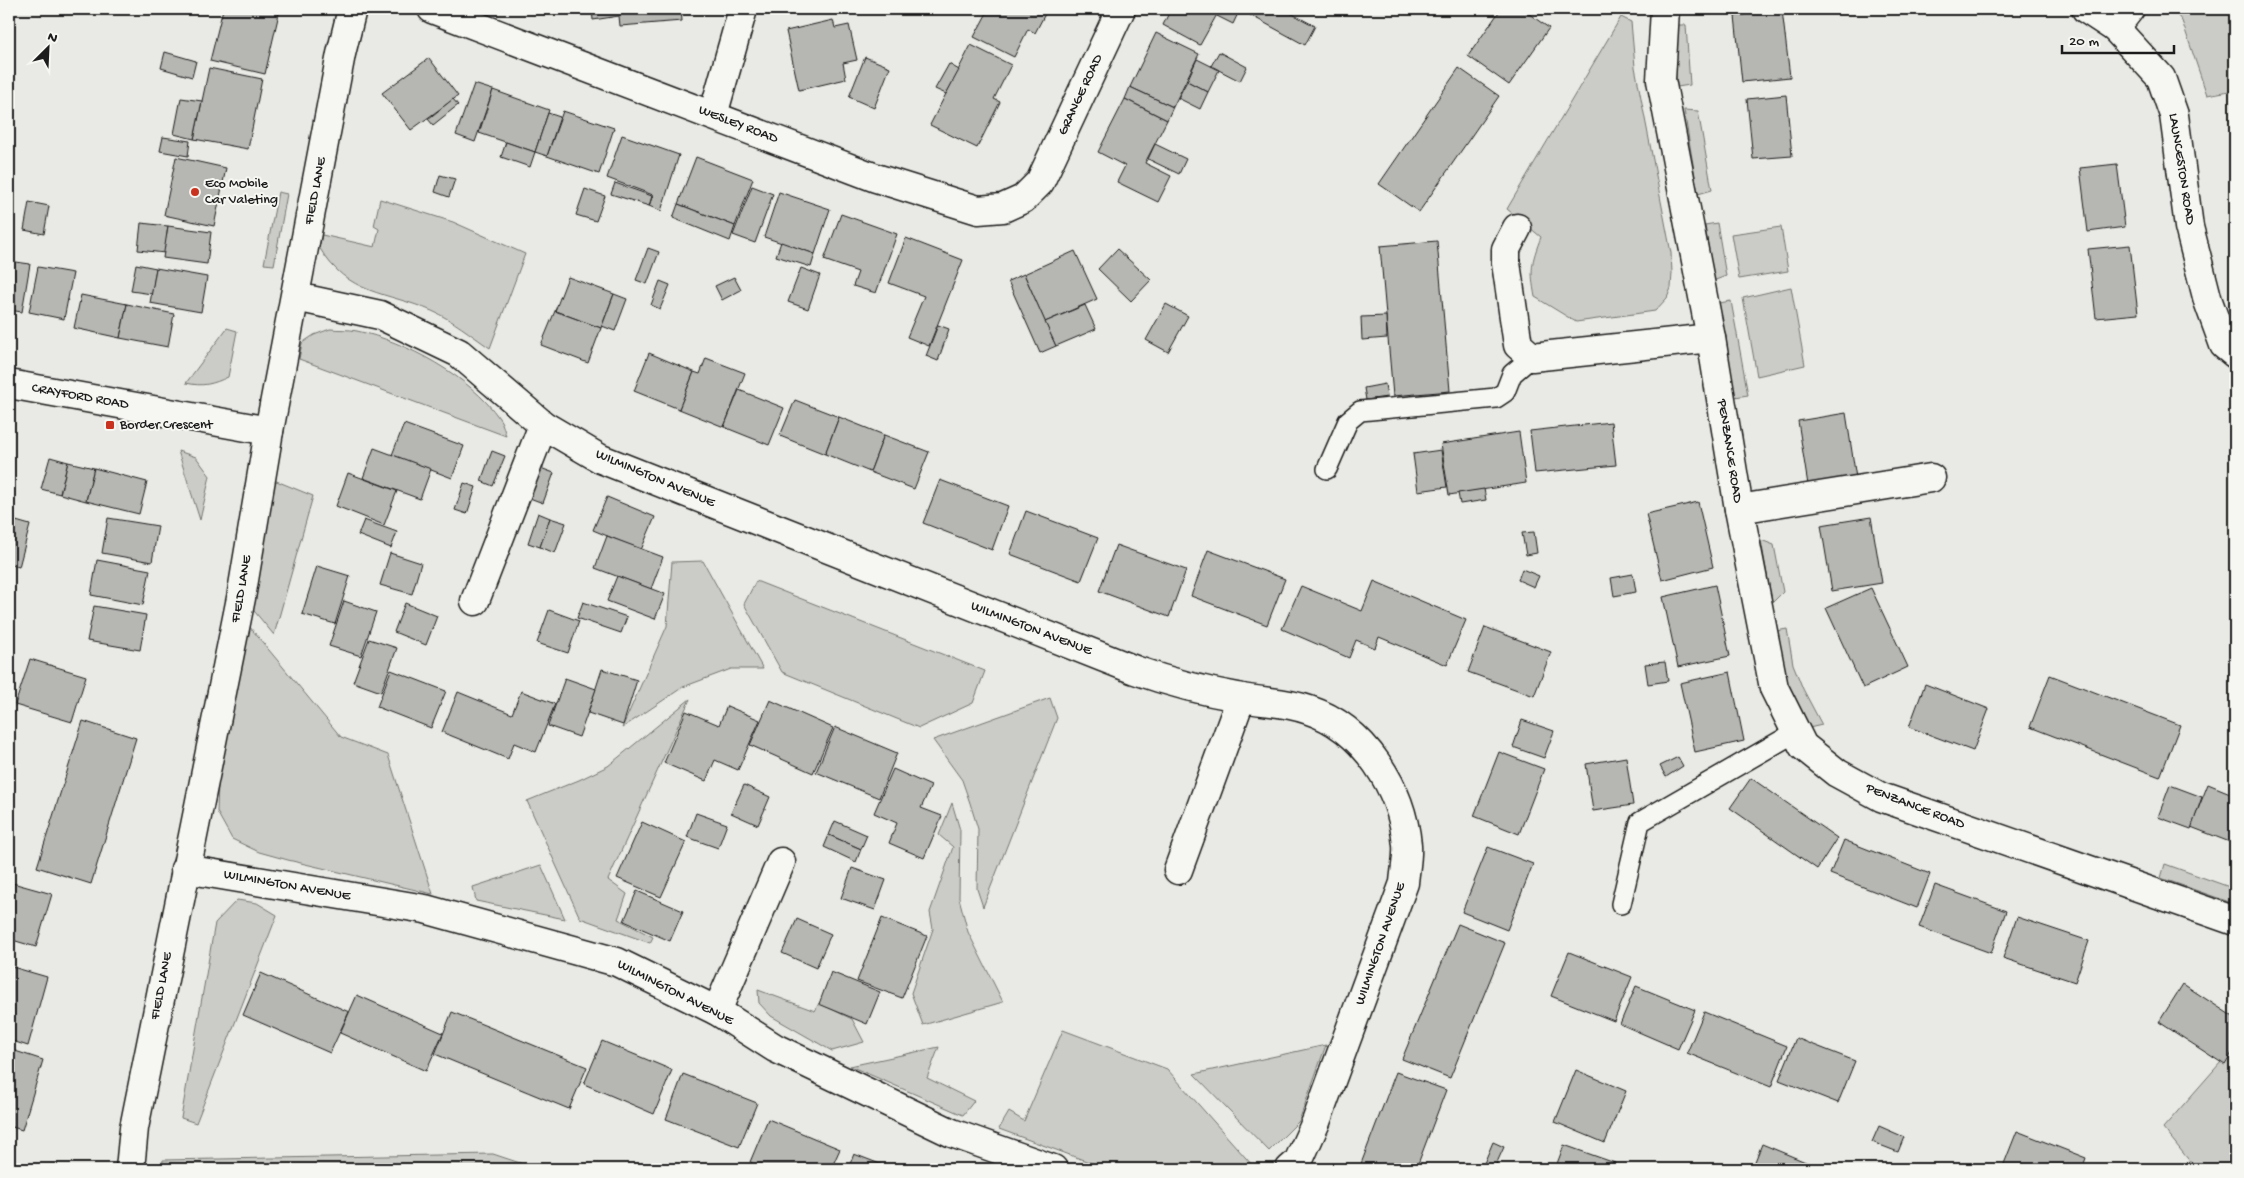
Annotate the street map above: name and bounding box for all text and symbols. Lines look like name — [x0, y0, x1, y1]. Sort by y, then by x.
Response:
north arrow — [22, 22, 72, 72]
scale bar — [2062, 22, 2174, 54]
text: N — [45, 29, 60, 48]
text: 20 m — [2069, 33, 2099, 51]
street label: GRANGE ROAD — [1055, 51, 1108, 138]
street label: WESLEY ROAD — [696, 102, 781, 148]
street label: LAUNCESTON ROAD — [2164, 112, 2198, 227]
street label: FIELD LANE — [301, 155, 331, 227]
place label: Eco MObile Car Valeting — [205, 176, 278, 209]
marker: Eco MObile Car Valeting — [189, 186, 201, 198]
street label: CRAYFORD ROAD — [30, 380, 131, 414]
street label: PENZANCE ROAD — [1712, 397, 1746, 505]
place label: Border Crescent — [119, 417, 214, 434]
marker: Border Crescent — [104, 419, 116, 431]
street label: WILMINGTON AVENUE — [593, 446, 719, 512]
street label: FIELD LANE — [228, 553, 257, 625]
street label: WILMINGTON AVENUE — [968, 598, 1095, 660]
street label: PENZANCE ROAD — [1862, 780, 1968, 834]
street label: WILMINGTON AVENUE — [222, 866, 353, 906]
street label: WILMINGTON AVENUE — [1352, 879, 1410, 1007]
street label: FIELD LANE — [147, 950, 177, 1022]
street label: WILMINGTON AVENUE — [614, 956, 737, 1030]

